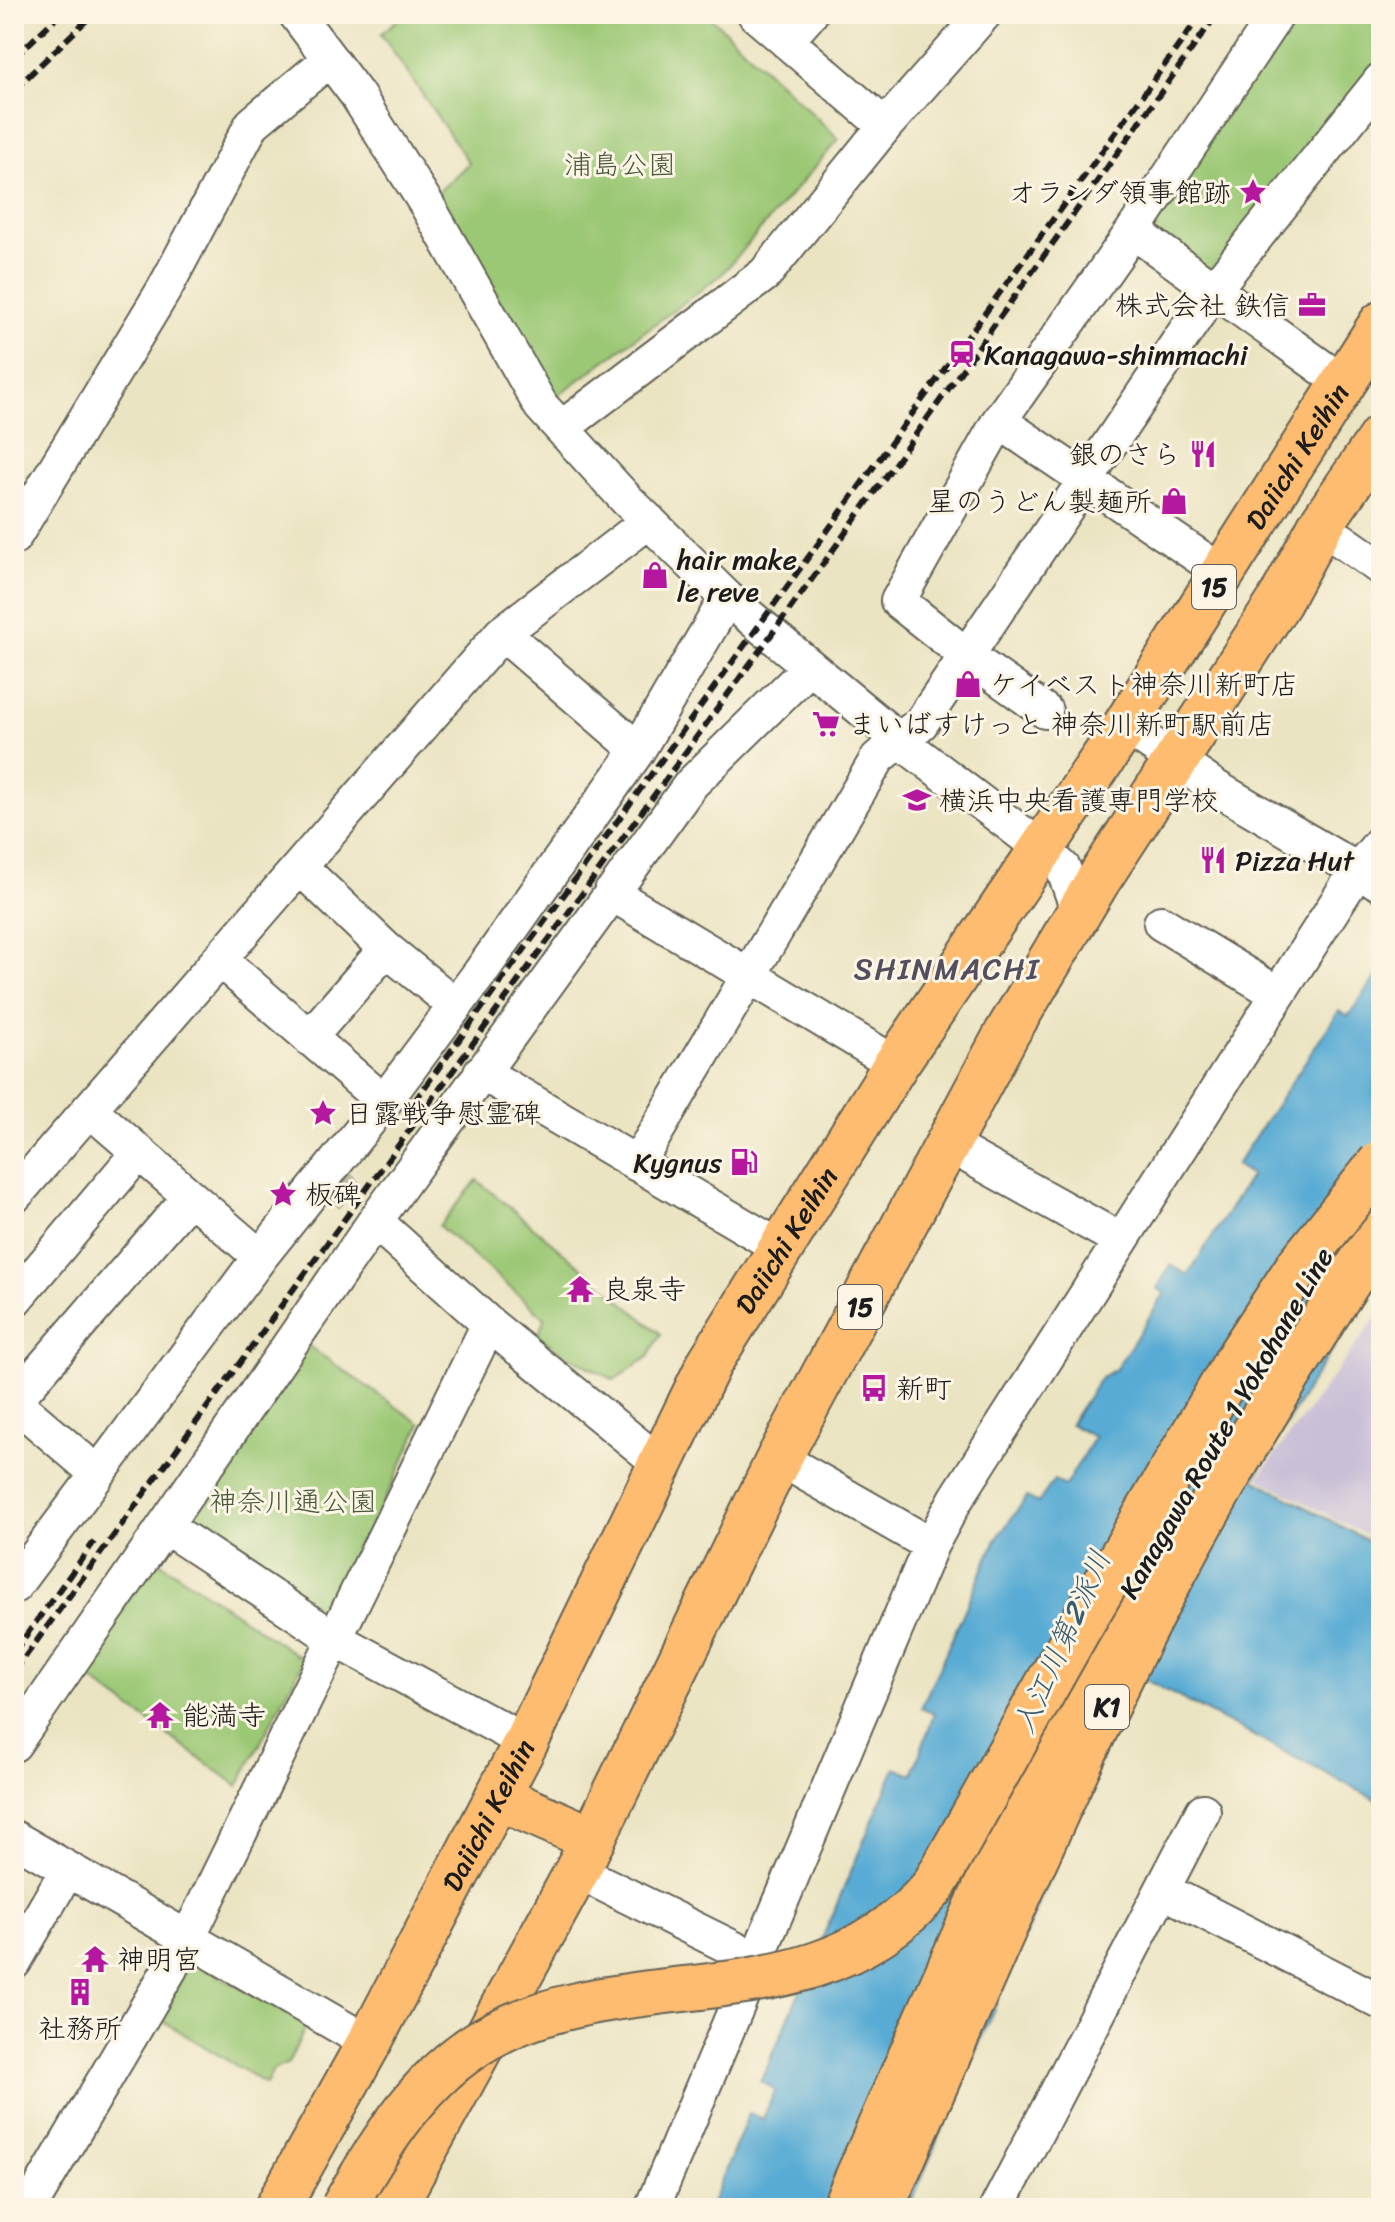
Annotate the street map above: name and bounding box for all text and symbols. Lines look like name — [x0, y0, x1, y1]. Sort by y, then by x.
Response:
park label: 浦島公園 — [564, 140, 676, 189]
place label: オランダ領事館跡 — [1008, 168, 1231, 217]
place icon: オランダ領事館跡 — [1238, 177, 1268, 207]
place label: 株式会社 鉄信 — [1115, 281, 1290, 330]
office icon: 株式会社 鉄信 — [1297, 290, 1327, 320]
place label: Kanagawa-shimmachi — [984, 330, 1249, 379]
station icon: Kanagawa-shimmachi — [947, 339, 977, 369]
street label: Daiichi Keihin — [1231, 373, 1362, 540]
place label: 銀のさら — [1069, 430, 1181, 479]
restaurant icon: 銀のさら — [1188, 439, 1218, 469]
place label: 星のうどん製麺所 — [927, 477, 1152, 526]
shop icon: 星のうどん製麺所 — [1159, 486, 1189, 516]
place label: hair make le reve — [676, 535, 797, 616]
shop icon: hair make le reve — [640, 560, 670, 590]
road number: 15 — [1192, 565, 1236, 609]
place label: ケイベスト神奈川新町店 — [990, 660, 1299, 709]
shop icon: ケイベスト神奈川新町店 — [953, 669, 983, 699]
place label: まいばすけっと 神奈川新町駅前店 — [848, 700, 1275, 749]
supermarket icon: まいばすけっと 神奈川新町駅前店 — [811, 709, 841, 739]
place label: 横浜中央看護専門学校 — [939, 776, 1219, 825]
school or university icon: 横浜中央看護専門学校 — [902, 785, 932, 815]
place label: Pizza Hut — [1235, 836, 1355, 885]
restaurant icon: Pizza Hut — [1198, 845, 1228, 875]
district label: SHINMACHI — [854, 942, 1040, 996]
place label: 日露戦争慰霊碑 — [345, 1089, 541, 1138]
place icon: 日露戦争慰霊碑 — [308, 1098, 338, 1128]
place label: Kygnus — [633, 1138, 722, 1187]
fuel station icon: Kygnus — [729, 1147, 759, 1177]
street label: Daiichi Keihin — [721, 1157, 851, 1324]
place label: 板碑 — [305, 1170, 361, 1219]
place icon: 板碑 — [268, 1179, 298, 1209]
street label: Kanagawa Route 1 Yokohane Line — [1105, 1238, 1347, 1608]
place label: 良泉寺 — [602, 1265, 686, 1314]
temple icon: 良泉寺 — [565, 1274, 595, 1304]
road number: 15 — [838, 1285, 882, 1329]
place label: 新町 — [896, 1364, 952, 1413]
bus stop icon: 新町 — [859, 1373, 889, 1403]
park label: 神奈川通公園 — [209, 1477, 377, 1526]
water label: 入江川第2派川 — [997, 1541, 1127, 1743]
road number: K1 — [1085, 1685, 1129, 1729]
place label: 能満寺 — [182, 1691, 266, 1740]
temple icon: 能満寺 — [145, 1700, 175, 1730]
street label: Daiichi Keihin — [428, 1730, 548, 1900]
place label: 神明宮 — [117, 1935, 201, 1984]
temple icon: 神明宮 — [80, 1944, 110, 1974]
building icon: 社務所 — [65, 1977, 95, 2007]
place label: 社務所 — [38, 2004, 122, 2053]

